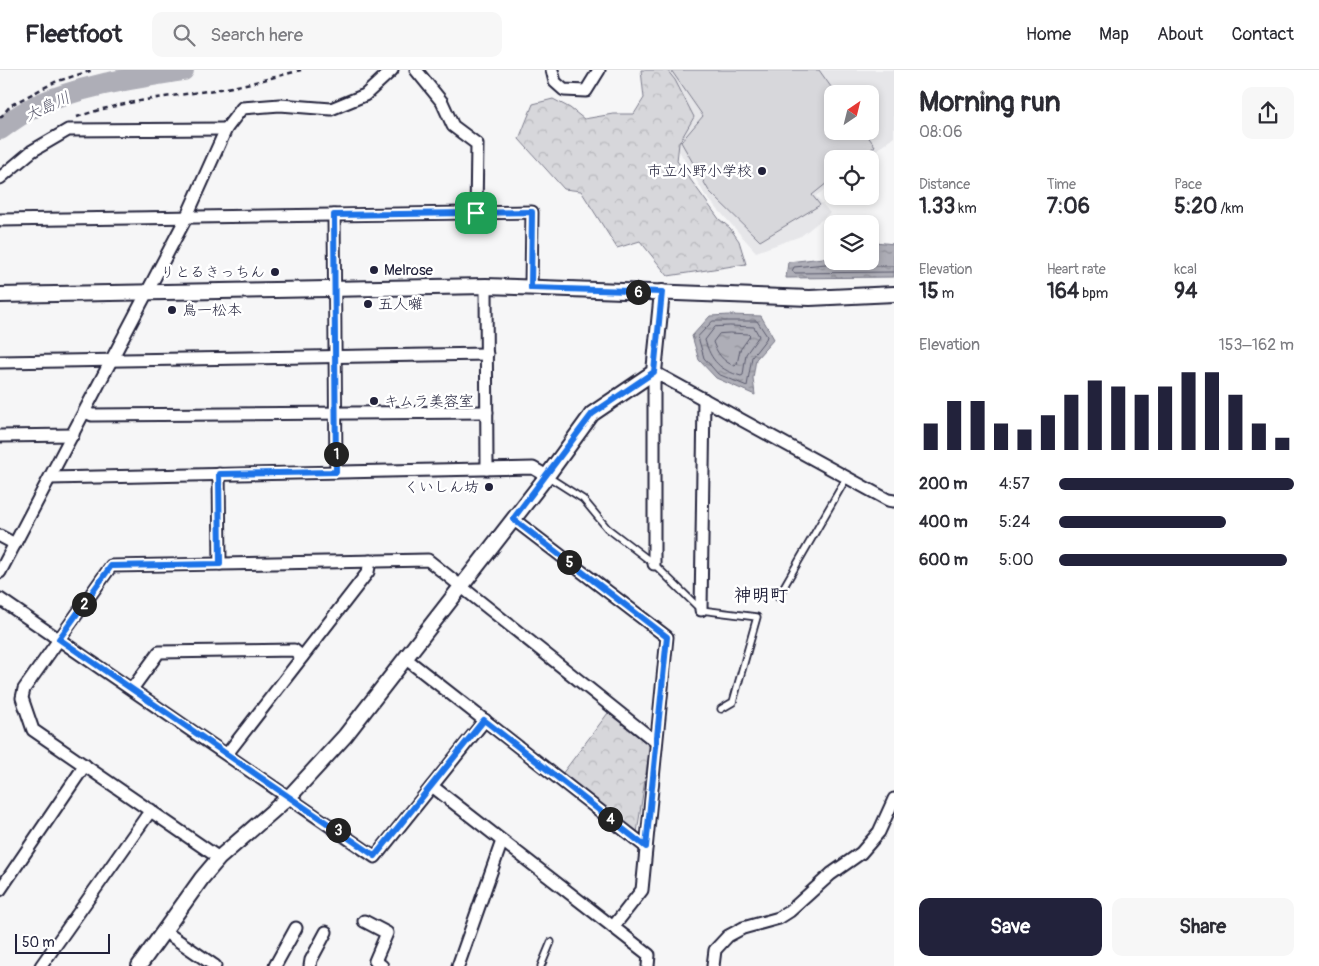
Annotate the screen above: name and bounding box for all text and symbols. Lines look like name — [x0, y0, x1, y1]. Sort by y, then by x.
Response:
search box — [152, 12, 502, 57]
text: Fleetfoot — [25, 20, 122, 49]
icon: search — [170, 21, 198, 49]
text: Search here — [210, 23, 303, 47]
text: Home — [1026, 23, 1071, 46]
text: Map — [1099, 23, 1129, 46]
text: About — [1157, 23, 1203, 46]
text: Contact — [1231, 23, 1294, 46]
north arrow — [824, 85, 879, 140]
map controls — [824, 85, 879, 270]
text: Morning run — [919, 85, 1061, 120]
button: share — [1242, 87, 1294, 139]
water label: 大島川 — [21, 88, 73, 126]
text: 08:06 — [919, 122, 963, 142]
button: locate — [824, 150, 879, 205]
place label: 市立小野小学校 — [647, 162, 752, 181]
marker: 市立小野小学校 — [756, 165, 768, 177]
text: Distance — [919, 176, 970, 193]
text: Time — [1047, 176, 1076, 193]
text: Pace — [1174, 176, 1202, 193]
pin — [455, 192, 497, 234]
text: 1.33 — [919, 193, 955, 220]
text: 7:06 — [1047, 193, 1090, 220]
text: 5:20 — [1174, 193, 1217, 220]
icon: arrive — [462, 199, 490, 227]
text: km — [955, 200, 977, 217]
text: /km — [1217, 200, 1244, 217]
button: layers — [824, 215, 879, 270]
place label: Melrose — [384, 261, 434, 280]
text: Elevation — [919, 261, 972, 278]
text: Heart rate — [1047, 261, 1106, 278]
text: kcal — [1174, 261, 1197, 278]
place label: りとるきっちん — [160, 263, 265, 282]
marker: Melrose — [368, 264, 380, 276]
marker: りとるきっちん — [269, 266, 281, 278]
text: 15 — [919, 278, 939, 305]
text: 164 — [1047, 278, 1079, 305]
text: 94 — [1174, 278, 1197, 305]
pin: 6 — [626, 280, 650, 304]
text: 6 — [634, 284, 643, 301]
text: m — [939, 285, 954, 302]
text: bpm — [1079, 285, 1108, 302]
place label: 五人囃 — [378, 295, 423, 314]
marker: 五人囃 — [362, 298, 374, 310]
place label: 鳥一松本 — [182, 301, 242, 320]
marker: 鳥一松本 — [166, 304, 178, 316]
text: Elevation — [919, 335, 980, 355]
text: 153–162 m — [1219, 335, 1294, 355]
place label: キムラ美容室 — [384, 392, 474, 411]
marker: キムラ美容室 — [368, 395, 380, 407]
pin: 1 — [324, 442, 348, 466]
text: 1 — [334, 446, 339, 463]
text: 200 m — [919, 474, 967, 494]
text: 4:57 — [999, 474, 1030, 494]
place label: くいしん坊 — [404, 478, 479, 497]
marker: くいしん坊 — [483, 481, 495, 493]
text: 400 m — [919, 512, 968, 532]
text: 5:24 — [999, 512, 1030, 532]
pin: 5 — [556, 550, 582, 574]
text: 600 m — [919, 550, 968, 570]
text: 5:00 — [999, 550, 1034, 570]
text: 5 — [566, 554, 573, 571]
district label: 神明町 — [734, 584, 788, 607]
pin: 2 — [72, 592, 96, 616]
text: 2 — [81, 596, 88, 613]
pin: 4 — [598, 806, 622, 832]
text: 4 — [606, 811, 615, 828]
pin: 3 — [326, 818, 350, 842]
text: 3 — [335, 822, 342, 839]
button: Save — [919, 898, 1102, 956]
button: Share — [1112, 898, 1294, 956]
scale bar — [15, 931, 110, 954]
text: 50 m — [22, 934, 55, 951]

